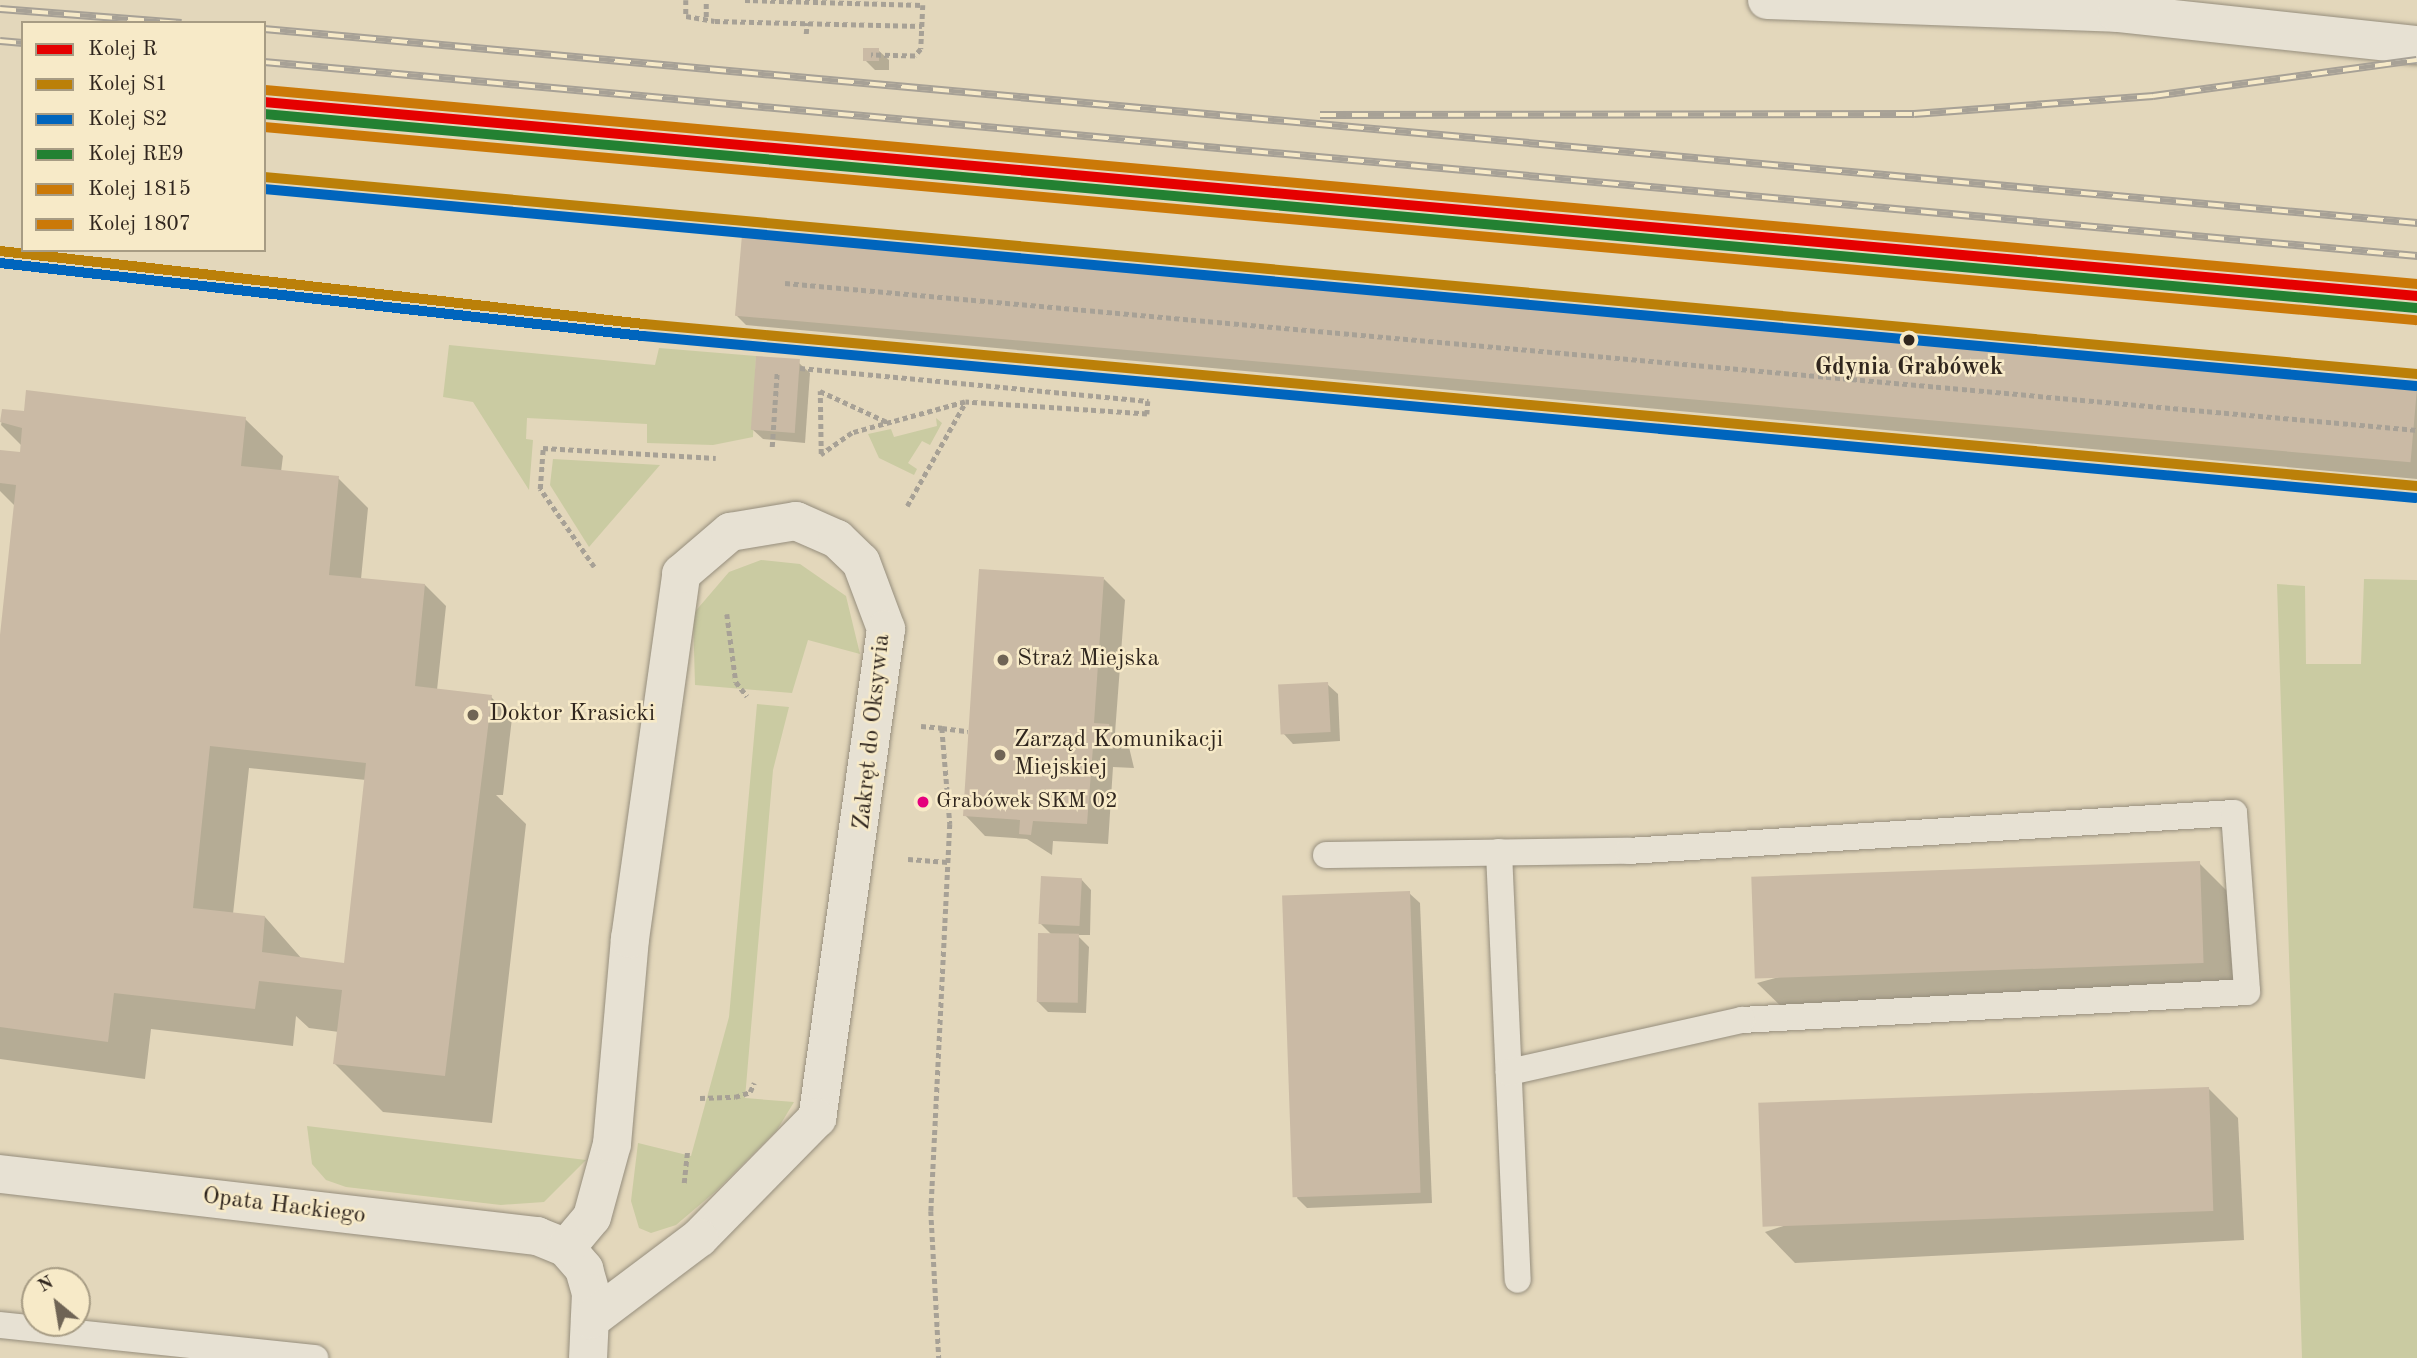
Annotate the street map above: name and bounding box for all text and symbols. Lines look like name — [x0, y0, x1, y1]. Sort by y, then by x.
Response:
legend — [21, 21, 266, 252]
text: Kolej R — [88, 39, 157, 60]
text: Kolej S1 — [88, 74, 167, 95]
text: Kolej S2 — [88, 109, 167, 130]
text: Kolej RE9 — [88, 144, 184, 165]
text: Kolej 1815 — [88, 179, 191, 200]
text: Kolej 1807 — [88, 214, 191, 235]
marker: Gdynia Grabówek — [1898, 329, 1920, 351]
place label: Gdynia Grabówek — [1815, 355, 2003, 383]
street label: Zakręt do Oksywia — [848, 633, 898, 831]
place label: Straż Miejska — [1017, 646, 1159, 674]
marker: Straż Miejska — [995, 652, 1011, 668]
place label: Doktor Krasicki — [489, 701, 655, 729]
marker: Doktor Krasicki — [463, 705, 483, 725]
place label: Zarząd Komunikacji Miejskiej — [1014, 727, 1223, 783]
marker: Zarząd Komunikacji Miejskiej — [992, 747, 1008, 763]
place label: Grabówek SKM 02 — [936, 789, 1118, 815]
marker: Grabówek SKM 02 — [916, 795, 930, 809]
street label: Opata Hackiego — [201, 1183, 367, 1231]
north arrow — [21, 1267, 91, 1337]
text: N — [35, 1273, 57, 1297]

